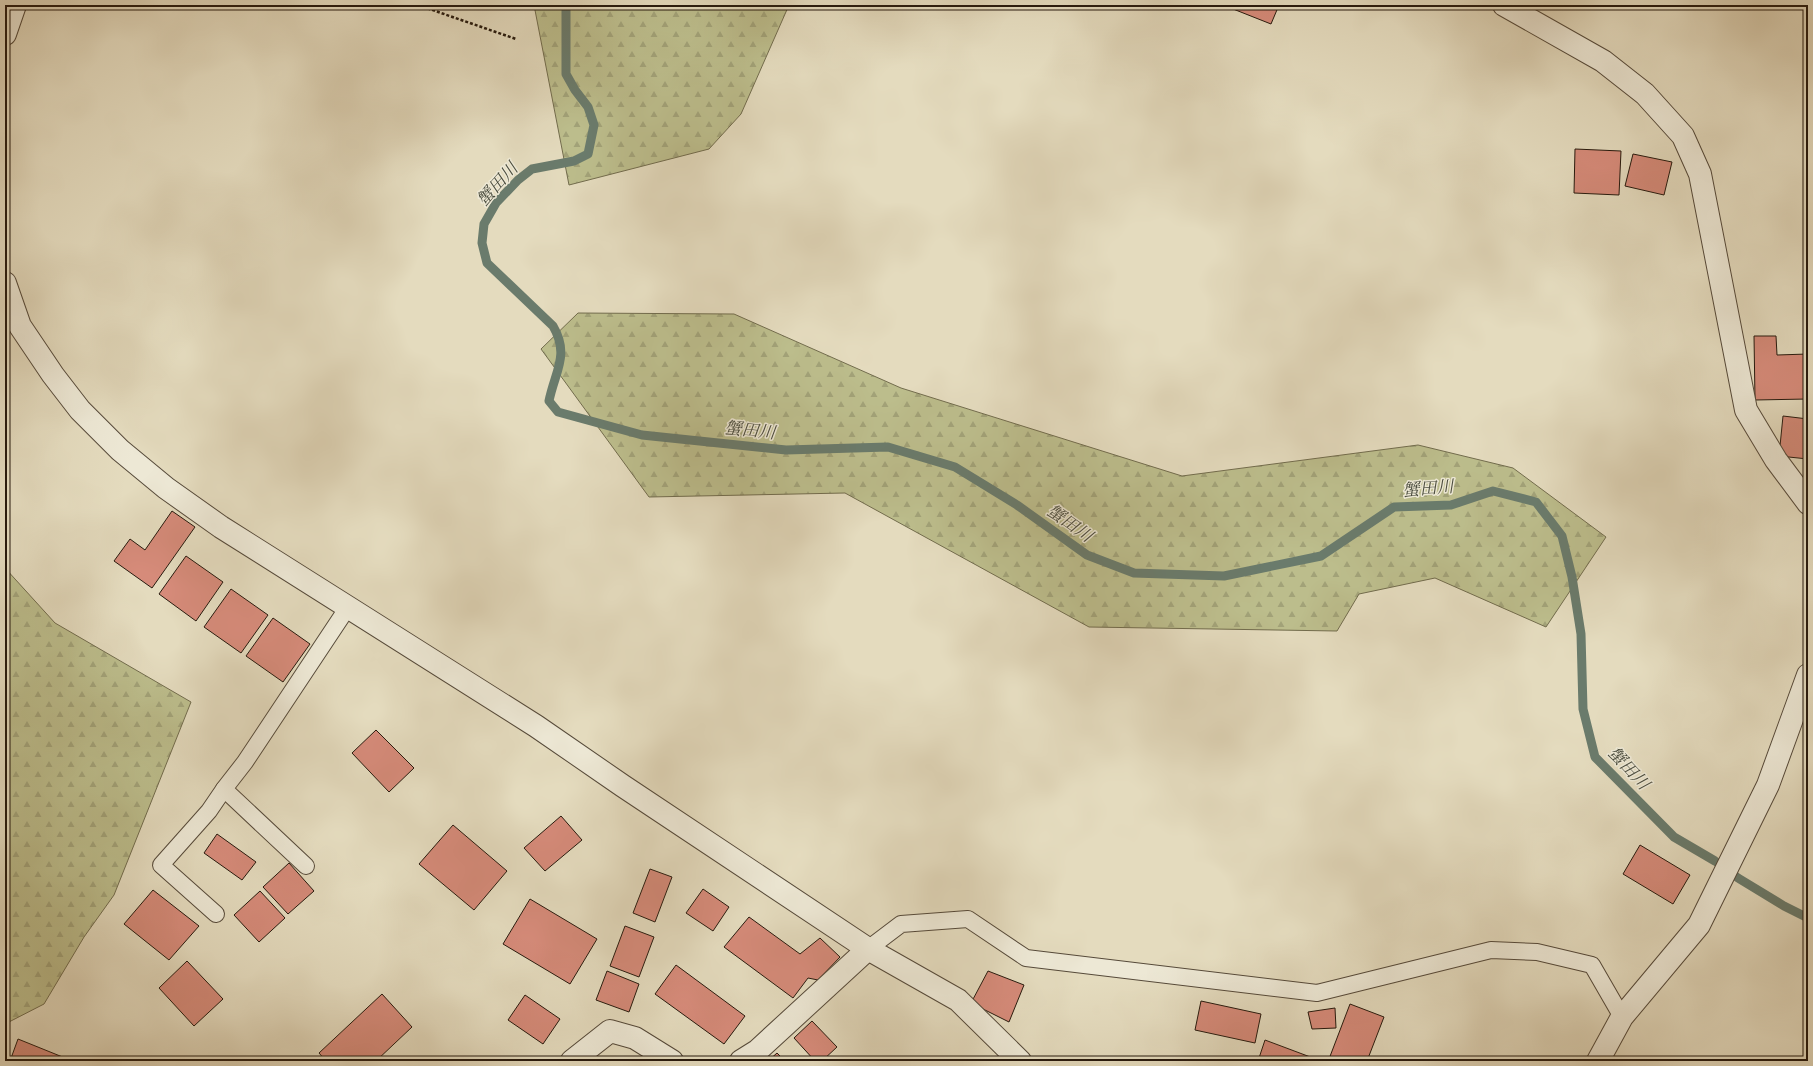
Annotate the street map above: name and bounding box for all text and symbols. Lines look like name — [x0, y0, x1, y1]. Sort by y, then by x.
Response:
water label: 蟹田川 — [473, 157, 524, 210]
water label: 蟹田川 — [723, 417, 778, 444]
water label: 蟹田川 — [1402, 476, 1456, 501]
water label: 蟹田川 — [1043, 500, 1098, 548]
water label: 蟹田川 — [1604, 743, 1655, 796]

